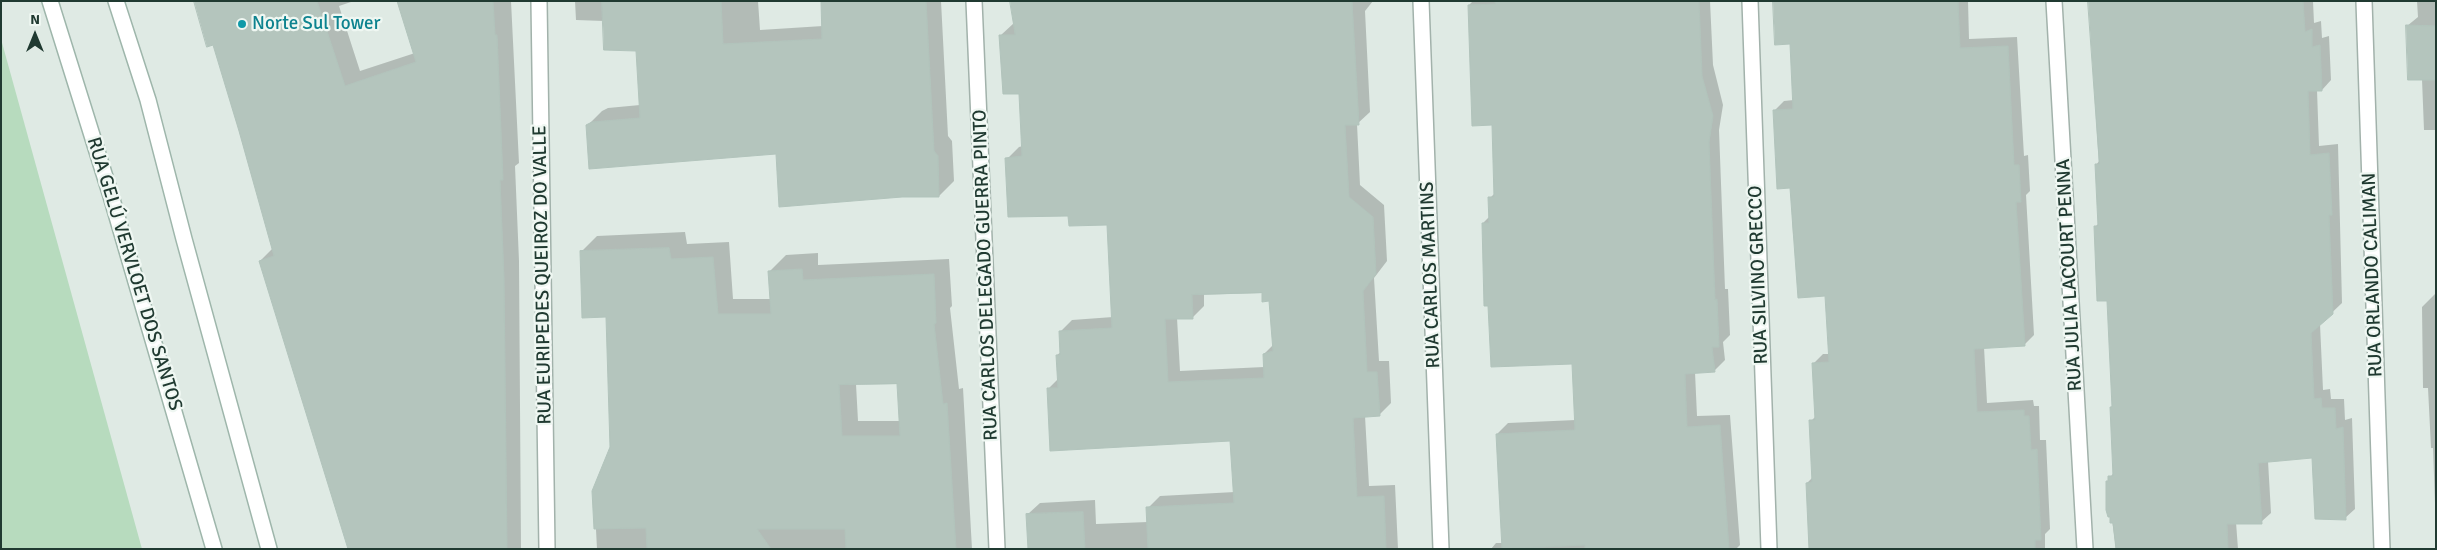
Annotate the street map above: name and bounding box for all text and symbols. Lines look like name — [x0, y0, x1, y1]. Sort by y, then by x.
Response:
north arrow — [10, 10, 60, 60]
text: N — [30, 11, 40, 28]
place label: Norte Sul Tower — [252, 13, 380, 35]
marker: Norte Sul Tower — [236, 18, 248, 30]
street label: RUA CARLOS DELEGADO GUERRA PINTO — [969, 109, 1003, 441]
street label: RUA EURIPEDES QUEIROZ DO VALLE — [529, 125, 557, 425]
street label: RUA GELÚ VERVLOET DOS SANTOS — [81, 134, 187, 414]
street label: RUA JULIA LACOURT PENNA — [2053, 158, 2087, 392]
street label: RUA ORLANDO CALIMAN — [2358, 172, 2388, 378]
street label: RUA CARLOS MARTINS — [1416, 181, 1446, 369]
street label: RUA SILVINO GRECCO — [1744, 185, 1774, 365]

